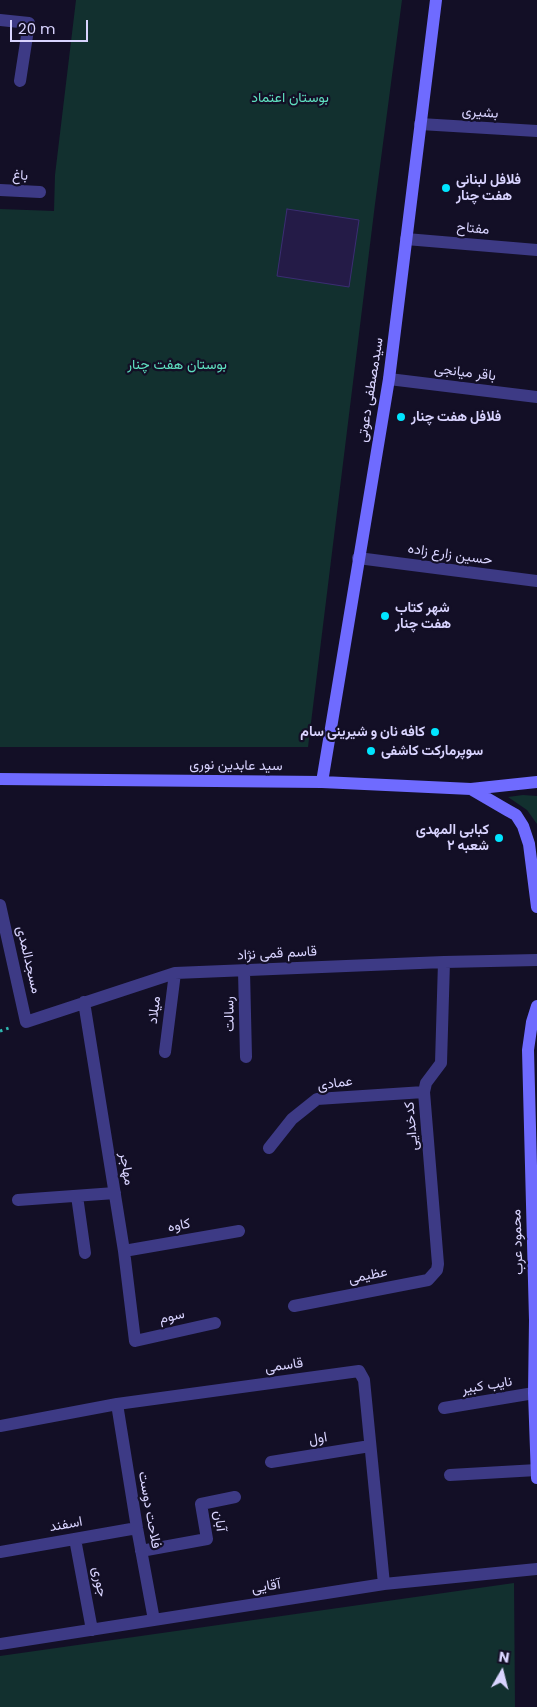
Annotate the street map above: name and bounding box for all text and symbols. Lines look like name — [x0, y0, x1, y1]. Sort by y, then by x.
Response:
scale bar — [12, 10, 90, 42]
text: 20 m — [18, 18, 56, 39]
park label: بوستان اعتماد — [251, 90, 329, 106]
street label: بشیری — [461, 103, 499, 123]
street label: باغ — [12, 167, 28, 185]
place label: فلافل لبنانی هفت چنار — [456, 172, 521, 204]
marker: فلافل لبنانی هفت چنار — [440, 182, 452, 194]
street label: مفتاح — [456, 219, 490, 239]
street label: سیدمصطفی دعوتی — [354, 336, 388, 444]
park label: بوستان هفت چنار — [127, 357, 227, 373]
street label: باقر میانجی — [433, 361, 497, 385]
place label: فلافل هفت چنار — [411, 409, 501, 425]
marker: فلافل هفت چنار — [395, 411, 407, 423]
street label: حسین زارع زاده — [407, 541, 493, 569]
place label: شهر کتاب هفت چنار — [395, 600, 451, 632]
marker: شهر کتاب هفت چنار — [379, 610, 391, 622]
place label: کافه نان و شیرینی سام — [300, 724, 425, 740]
marker: کافه نان و شیرینی سام — [429, 726, 441, 738]
place label: سوپرمارکت کاشفی — [381, 743, 483, 759]
marker: سوپرمارکت کاشفی — [365, 745, 377, 757]
street label: سید عابدین نوری — [189, 757, 283, 775]
place label: کبابی المهدی شعبه ۲ — [416, 822, 489, 854]
marker: کبابی المهدی شعبه ۲ — [493, 832, 505, 844]
street label: مسجدالمدی — [12, 925, 44, 995]
street label: قاسم قمی نژاد — [237, 944, 317, 964]
street label: میلاد — [145, 995, 165, 1025]
street label: رسالت — [221, 996, 239, 1032]
street label: عمادی — [316, 1073, 354, 1095]
street label: کدخدایی — [401, 1101, 423, 1151]
street label: مهاجر — [115, 1151, 137, 1187]
street label: محمود عرب — [508, 1209, 528, 1275]
street label: کاوه — [166, 1216, 192, 1236]
street label: عظیمی — [347, 1264, 389, 1288]
street label: سوم — [158, 1306, 186, 1328]
street label: قاسمی — [264, 1355, 304, 1377]
street label: نایب کبیر — [461, 1374, 513, 1398]
street label: اول — [308, 1429, 328, 1449]
street label: فلاحت دوست — [134, 1470, 164, 1550]
street label: آبان — [209, 1510, 229, 1532]
street label: اسفند — [48, 1514, 84, 1536]
street label: جوری — [88, 1566, 110, 1598]
street label: آقایی — [250, 1576, 282, 1598]
north arrow — [477, 1647, 527, 1697]
text: N — [497, 1647, 511, 1668]

